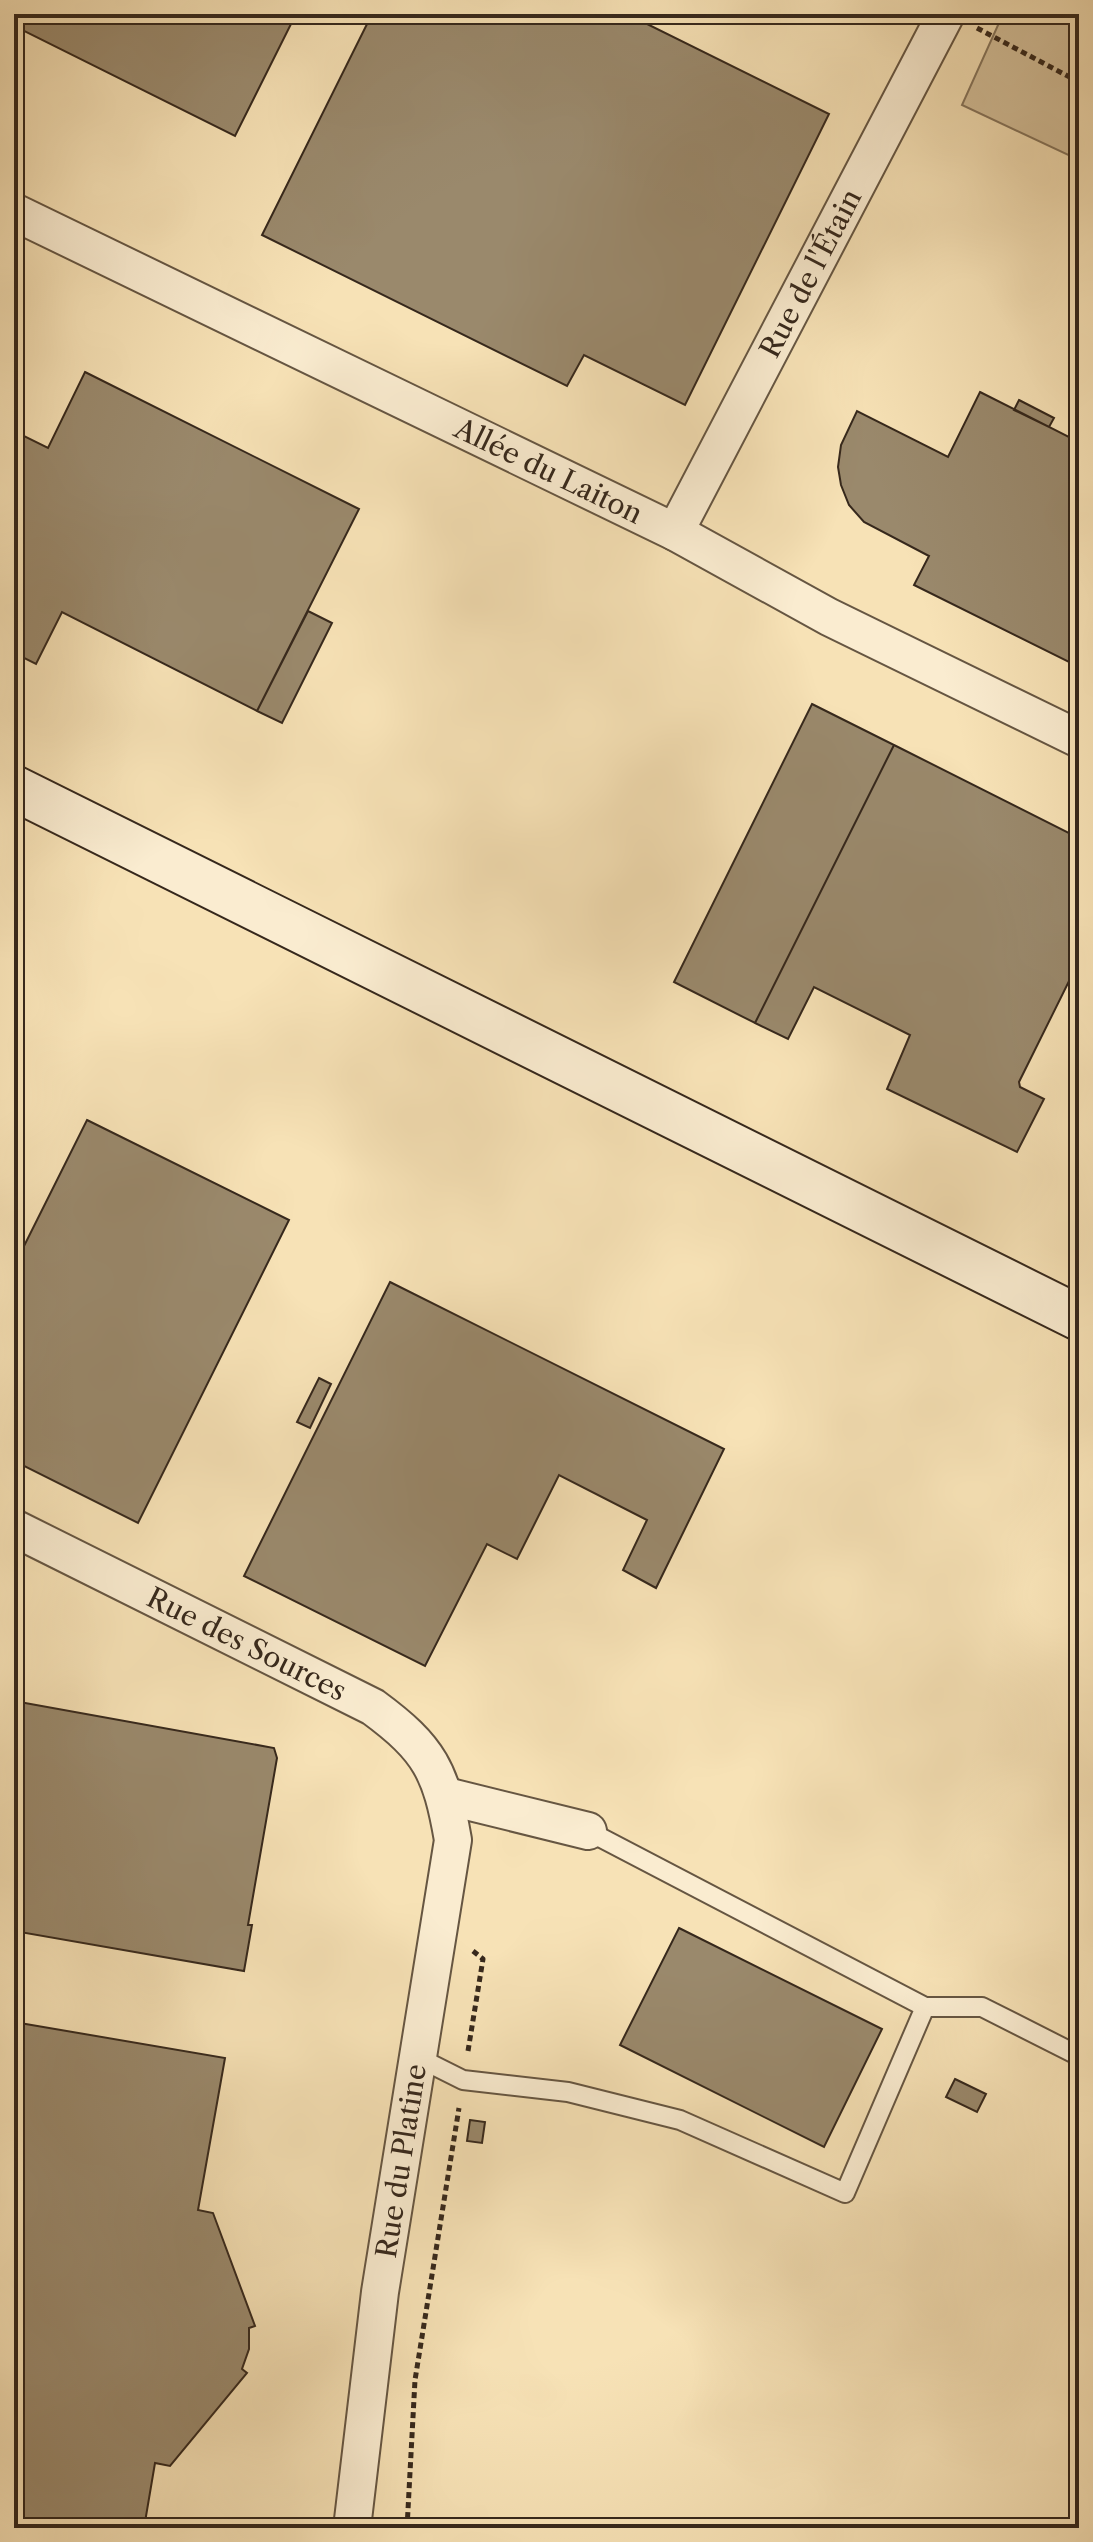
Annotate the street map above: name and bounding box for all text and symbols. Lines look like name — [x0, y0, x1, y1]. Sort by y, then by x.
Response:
street label: Rue de l'Étain — [752, 183, 868, 363]
street label: Allée du Laiton — [448, 411, 648, 531]
street label: Rue des Sources — [141, 1580, 352, 1708]
street label: Rue du Platine — [369, 2062, 433, 2260]

